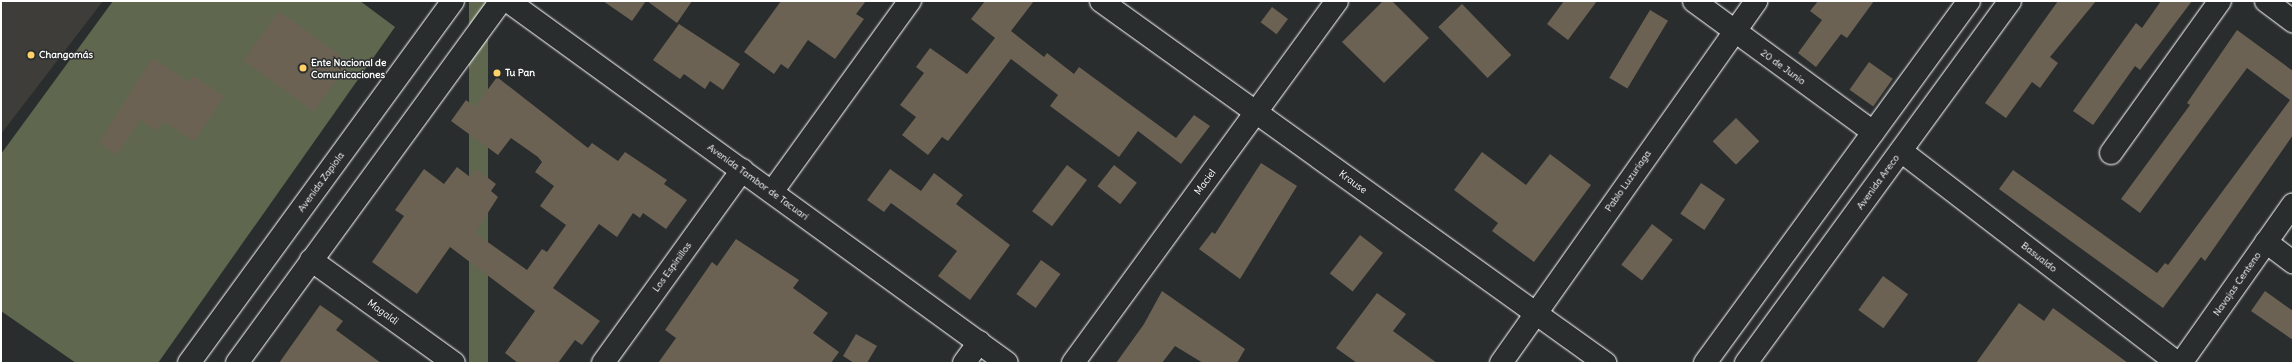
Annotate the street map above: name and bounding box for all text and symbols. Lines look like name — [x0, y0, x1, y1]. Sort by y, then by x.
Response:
street label: 20 de Junio — [1758, 47, 1808, 87]
place label: Changomás — [39, 49, 93, 61]
marker: Changomás — [26, 50, 36, 60]
place label: Ente Nacional de Comunicaciones — [311, 56, 386, 80]
marker: Ente Nacional de Comunicaciones — [298, 63, 308, 73]
place label: Tu Pan — [505, 67, 535, 79]
marker: Tu Pan — [492, 68, 502, 78]
street label: Avenida Tambor de Tacuarí — [705, 141, 811, 223]
street label: Pablo Luzuriaga — [1602, 148, 1654, 214]
street label: Avenida Zapiola — [295, 150, 347, 214]
street label: Avenida Areco — [1854, 152, 1902, 212]
street label: Maciel — [1192, 167, 1218, 197]
street label: Krause — [1337, 168, 1369, 196]
street label: Basualdo — [2019, 239, 2059, 275]
street label: Los Espinillos — [650, 240, 694, 294]
street label: Navajas Centeno — [2210, 250, 2264, 318]
street label: Magaldi — [365, 297, 401, 327]

